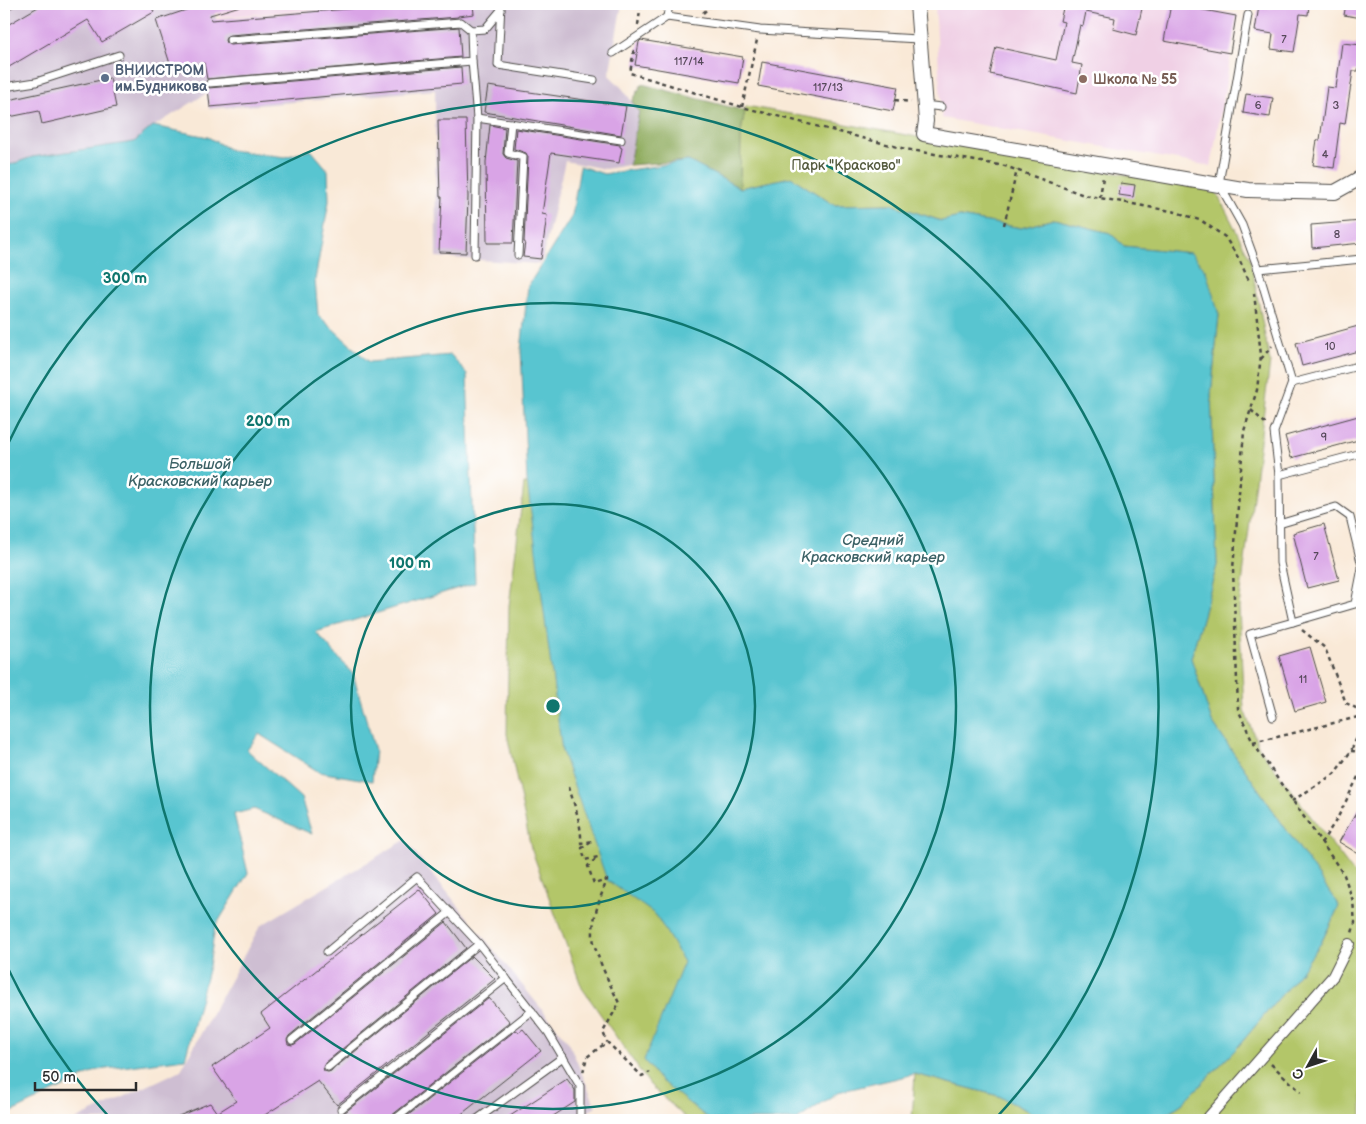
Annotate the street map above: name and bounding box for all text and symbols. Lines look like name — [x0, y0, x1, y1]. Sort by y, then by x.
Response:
house number: 7 — [1281, 33, 1287, 46]
house number: 117/14 — [674, 55, 704, 68]
place label: ВНИИСТРОМ им.Будникова — [115, 62, 208, 95]
place label: Школа № 55 — [1093, 71, 1177, 88]
marker: ВНИИСТРОМ им.Будникова — [99, 72, 111, 84]
marker: Школа № 55 — [1077, 73, 1089, 85]
house number: 117/13 — [813, 81, 843, 94]
house number: 6 — [1255, 99, 1262, 112]
house number: 3 — [1333, 99, 1340, 112]
house number: 4 — [1322, 148, 1329, 161]
park label: Парк "Красково" — [791, 157, 901, 174]
house number: 8 — [1334, 228, 1340, 241]
text: 300 m — [103, 269, 147, 288]
house number: 10 — [1325, 340, 1336, 353]
text: 200 m — [246, 412, 290, 431]
house number: 9 — [1321, 431, 1327, 444]
water label: Большой Красковский карьер — [128, 455, 273, 491]
water label: Средний Красковский карьер — [801, 531, 946, 567]
house number: 7 — [1313, 550, 1319, 563]
text: 100 m — [389, 554, 431, 573]
house number: 11 — [1299, 673, 1307, 686]
centre of rings — [544, 697, 562, 715]
north arrow — [1284, 1042, 1334, 1092]
scale bar — [35, 1059, 136, 1091]
text: С — [1289, 1065, 1308, 1083]
text: 50 m — [42, 1068, 76, 1087]

